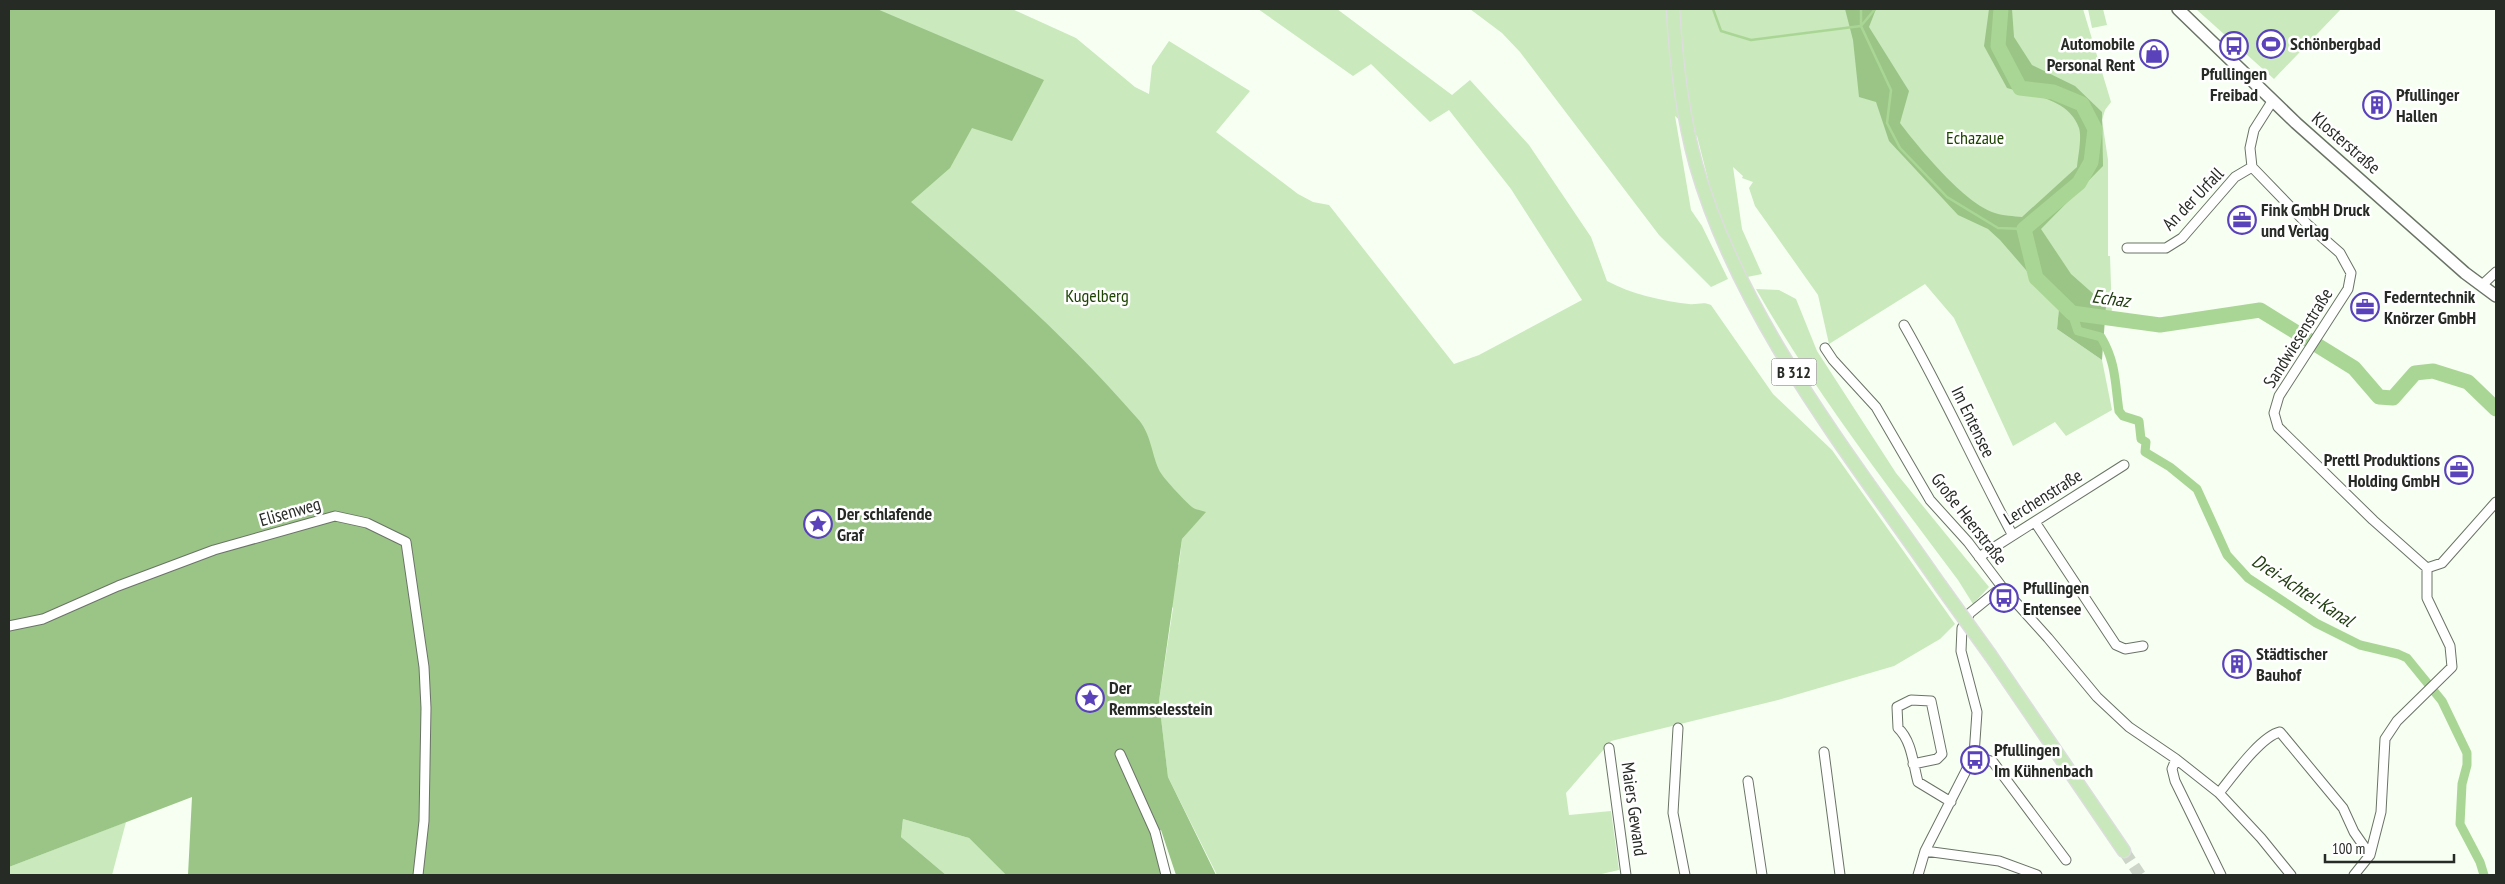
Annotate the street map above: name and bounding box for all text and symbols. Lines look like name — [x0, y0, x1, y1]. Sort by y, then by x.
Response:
sports icon: Schönbergbad — [2256, 29, 2286, 59]
bus stop icon: Pfullingen Freibad — [2219, 31, 2249, 61]
place label: Automobile Personal Rent — [2047, 32, 2136, 76]
place label: Schönbergbad — [2290, 32, 2381, 55]
shop icon: Automobile Personal Rent — [2139, 39, 2169, 69]
place label: Pfullingen Freibad — [2201, 62, 2267, 106]
place label: Pfullinger Hallen — [2396, 83, 2460, 127]
building icon: Pfullinger Hallen — [2362, 90, 2392, 120]
street label: Klosterstraße — [2307, 107, 2385, 179]
park label: Echazaue — [1946, 126, 2004, 149]
street label: An der Urfall — [2157, 162, 2229, 235]
place label: Fink GmbH Druck und Verlag — [2261, 198, 2371, 242]
office icon: Fink GmbH Druck und Verlag — [2227, 205, 2257, 235]
water label: Echaz — [2091, 283, 2133, 313]
park label: Kugelberg — [1065, 284, 1129, 307]
street label: Sandwiesenstraße — [2258, 284, 2337, 392]
place label: Federntechnik Knörzer GmbH — [2384, 285, 2476, 329]
office icon: Federntechnik Knörzer GmbH — [2350, 292, 2380, 322]
road number: B 312 — [1772, 358, 1816, 386]
street label: Im Entensee — [1946, 382, 2001, 461]
place label: Prettl Produktions Holding GmbH — [2324, 448, 2440, 492]
office icon: Prettl Produktions Holding GmbH — [2444, 455, 2474, 485]
street label: Lerchenstraße — [1999, 463, 2086, 530]
street label: Große Heerstraße — [1926, 468, 2012, 569]
street label: Elisenweg — [257, 492, 323, 531]
place label: Der schlafende Graf — [837, 502, 932, 546]
place icon: Der schlafende Graf — [803, 509, 833, 539]
water label: Drei-Achtel-Kanal — [2248, 548, 2360, 633]
place label: Pfullingen Entensee — [2023, 576, 2089, 620]
bus stop icon: Pfullingen Entensee — [1989, 583, 2019, 613]
place label: Städtischer Bauhof — [2256, 642, 2328, 686]
building icon: Städtischer Bauhof — [2222, 649, 2252, 679]
place label: Der Remmselesstein — [1109, 676, 1213, 720]
place icon: Der Remmselesstein — [1075, 683, 1105, 713]
place label: Pfullingen Im Kühnenbach — [1994, 738, 2093, 782]
bus stop icon: Pfullingen Im Kühnenbach — [1960, 745, 1990, 775]
street label: Maiers Gewand — [1617, 761, 1652, 857]
scale bar — [2325, 832, 2454, 864]
text: 100 m — [2332, 839, 2365, 858]

